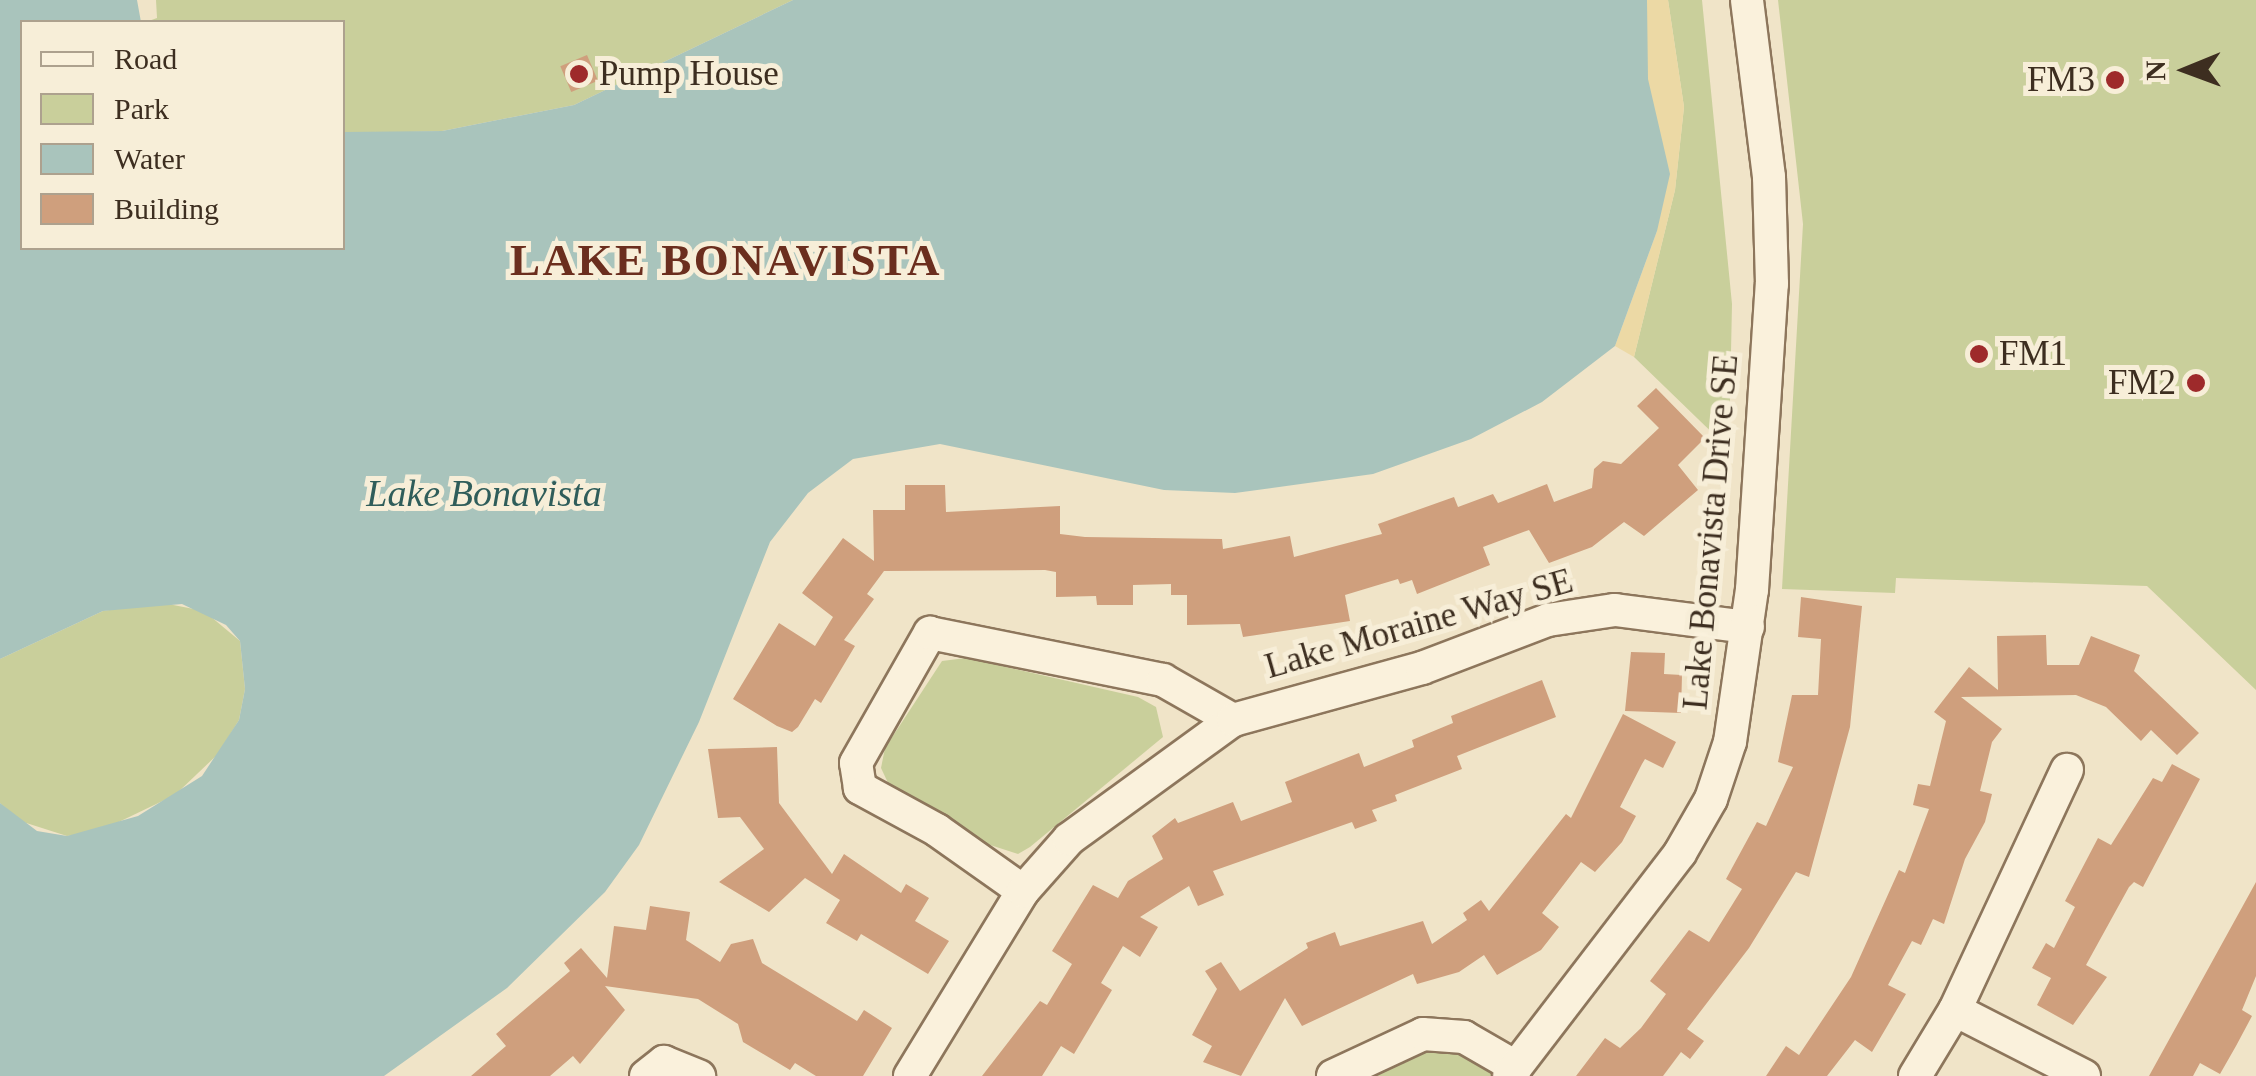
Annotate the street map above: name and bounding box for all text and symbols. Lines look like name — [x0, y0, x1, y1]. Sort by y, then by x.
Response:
legend — [20, 20, 345, 250]
north arrow — [2136, 20, 2236, 120]
text: Road — [114, 42, 177, 75]
place label: Pump House — [599, 53, 779, 95]
place label: FM3 — [2027, 59, 2095, 101]
text: N — [2140, 60, 2171, 81]
marker: Pump House — [568, 63, 590, 85]
marker: FM3 — [2104, 69, 2126, 91]
text: Park — [114, 92, 169, 125]
text: Water — [114, 142, 185, 175]
text: Building — [114, 192, 219, 225]
district label: LAKE BONAVISTA — [510, 234, 942, 288]
place label: FM1 — [1999, 333, 2067, 375]
marker: FM1 — [1968, 343, 1990, 365]
street label: Lake Bonavista Drive SE — [1675, 352, 1747, 712]
place label: FM2 — [2108, 362, 2176, 404]
marker: FM2 — [2185, 372, 2207, 394]
water label: Lake Bonavista — [366, 471, 602, 517]
street label: Lake Moraine Way SE — [1260, 560, 1578, 688]

